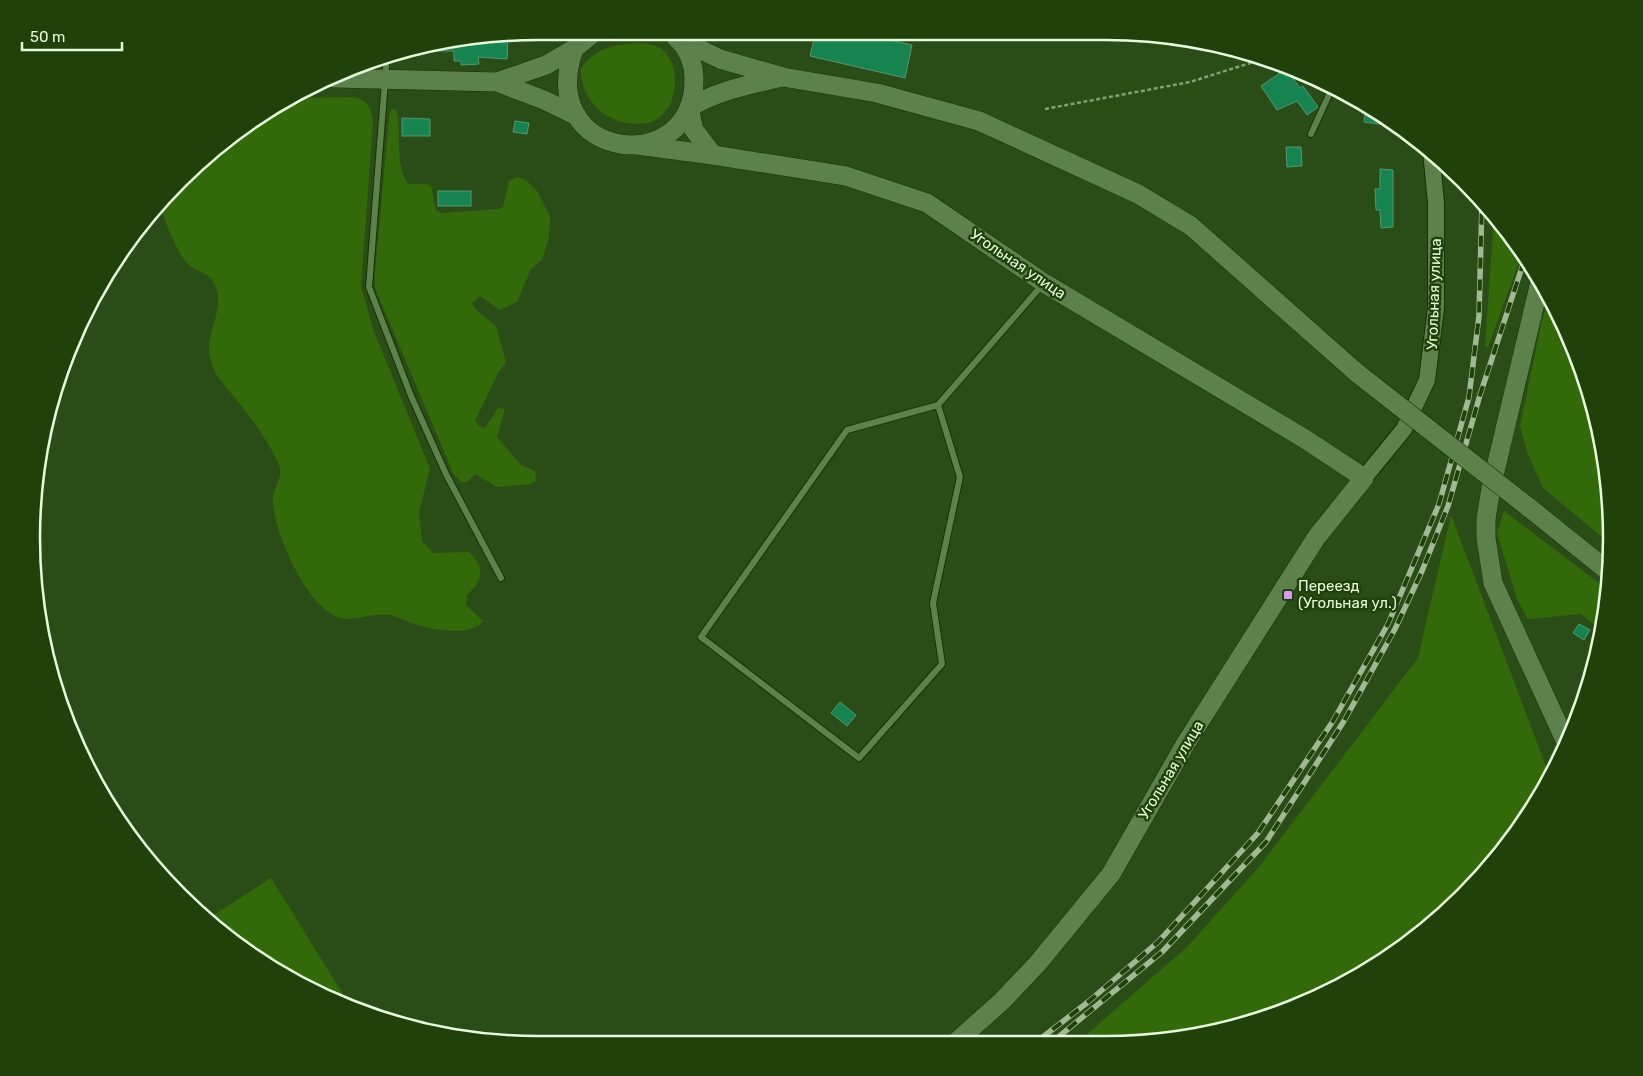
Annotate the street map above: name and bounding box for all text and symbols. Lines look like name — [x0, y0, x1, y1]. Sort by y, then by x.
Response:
scale bar — [22, 20, 122, 52]
text: 50 m — [30, 28, 65, 46]
street label: Угольная улица — [967, 225, 1069, 303]
street label: Угольная улица — [1423, 238, 1445, 350]
place label: Переезд (Угольная ул.) — [1298, 577, 1397, 612]
marker: Переезд (Угольная ул.) — [1282, 589, 1294, 601]
street label: Угольная улица — [1135, 718, 1207, 822]

